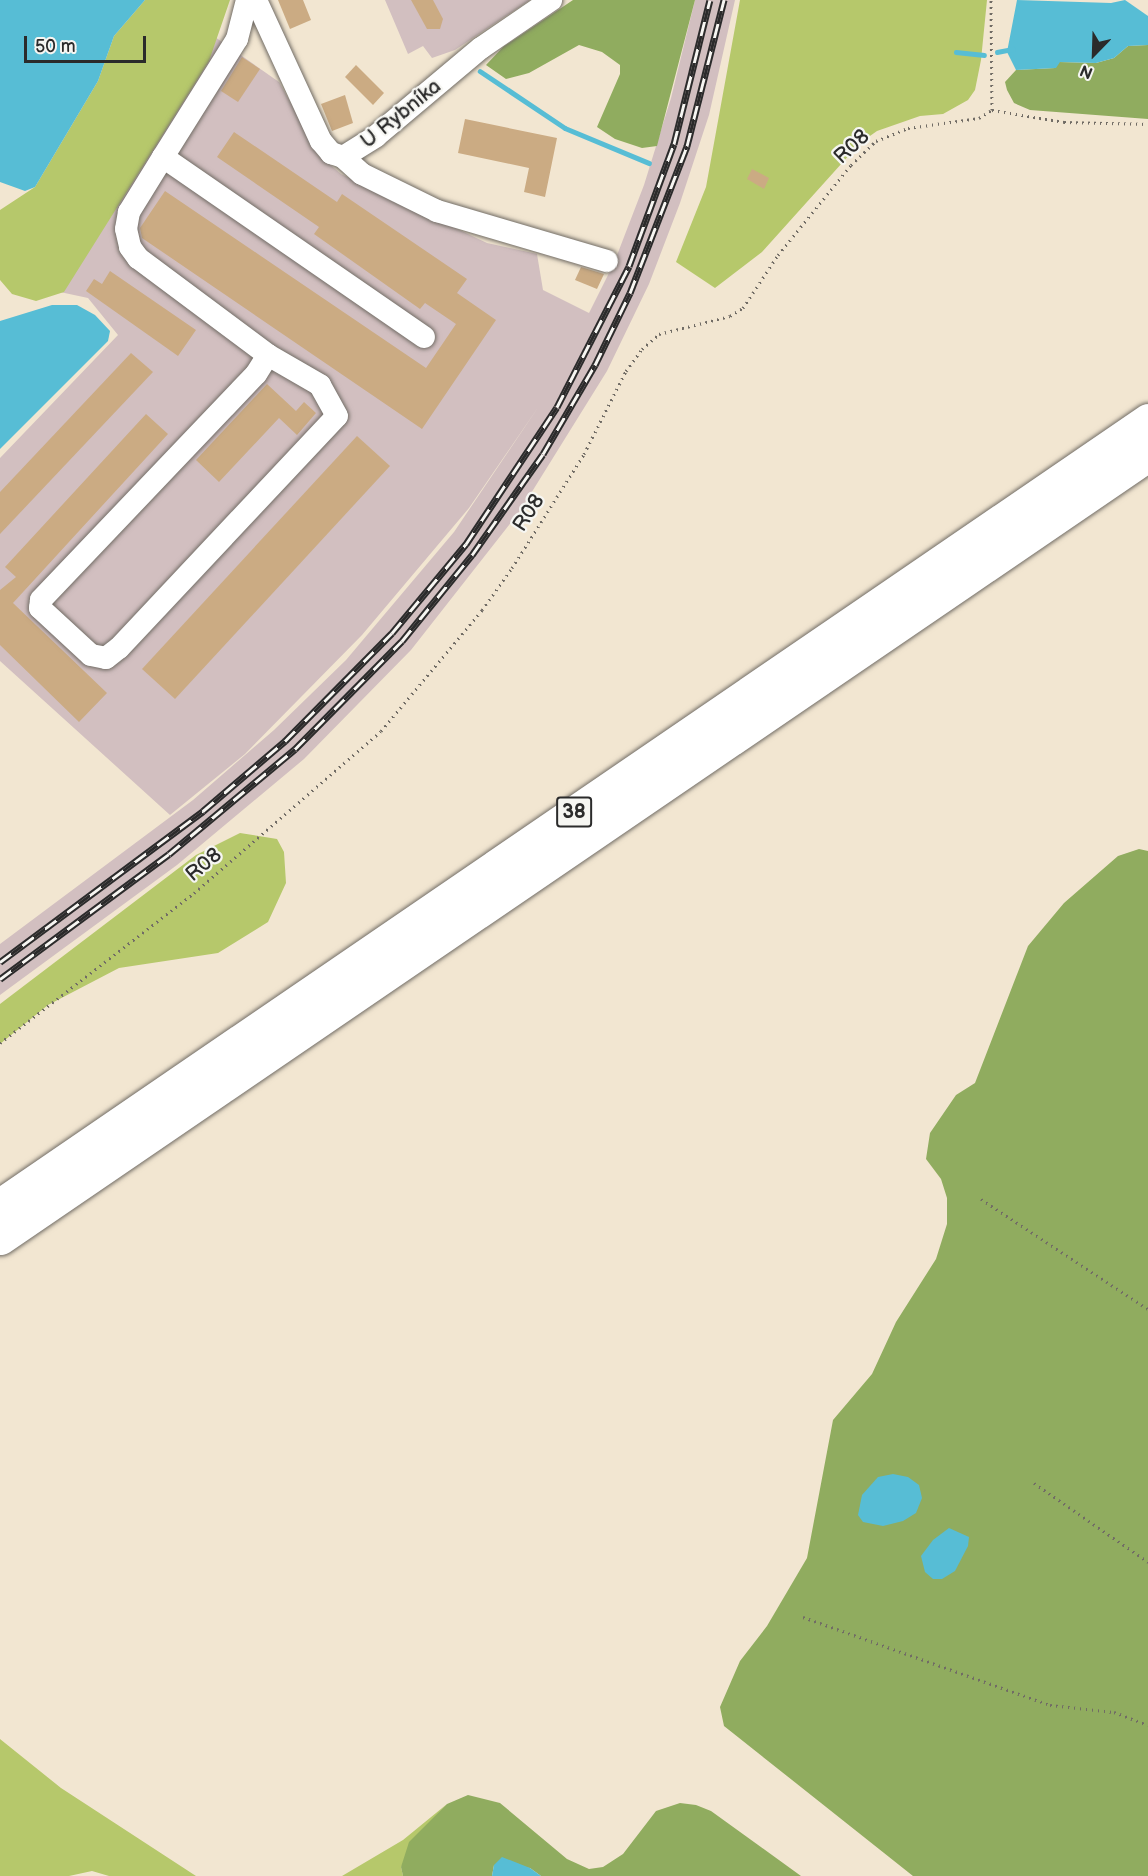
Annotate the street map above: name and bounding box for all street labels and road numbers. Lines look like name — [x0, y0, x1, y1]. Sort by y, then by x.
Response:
street label: U Rybníka — [356, 74, 446, 154]
street label: R08 — [829, 124, 875, 170]
street label: R08 — [508, 490, 550, 536]
road number: 38 — [556, 795, 592, 829]
street label: R08 — [181, 843, 227, 887]

